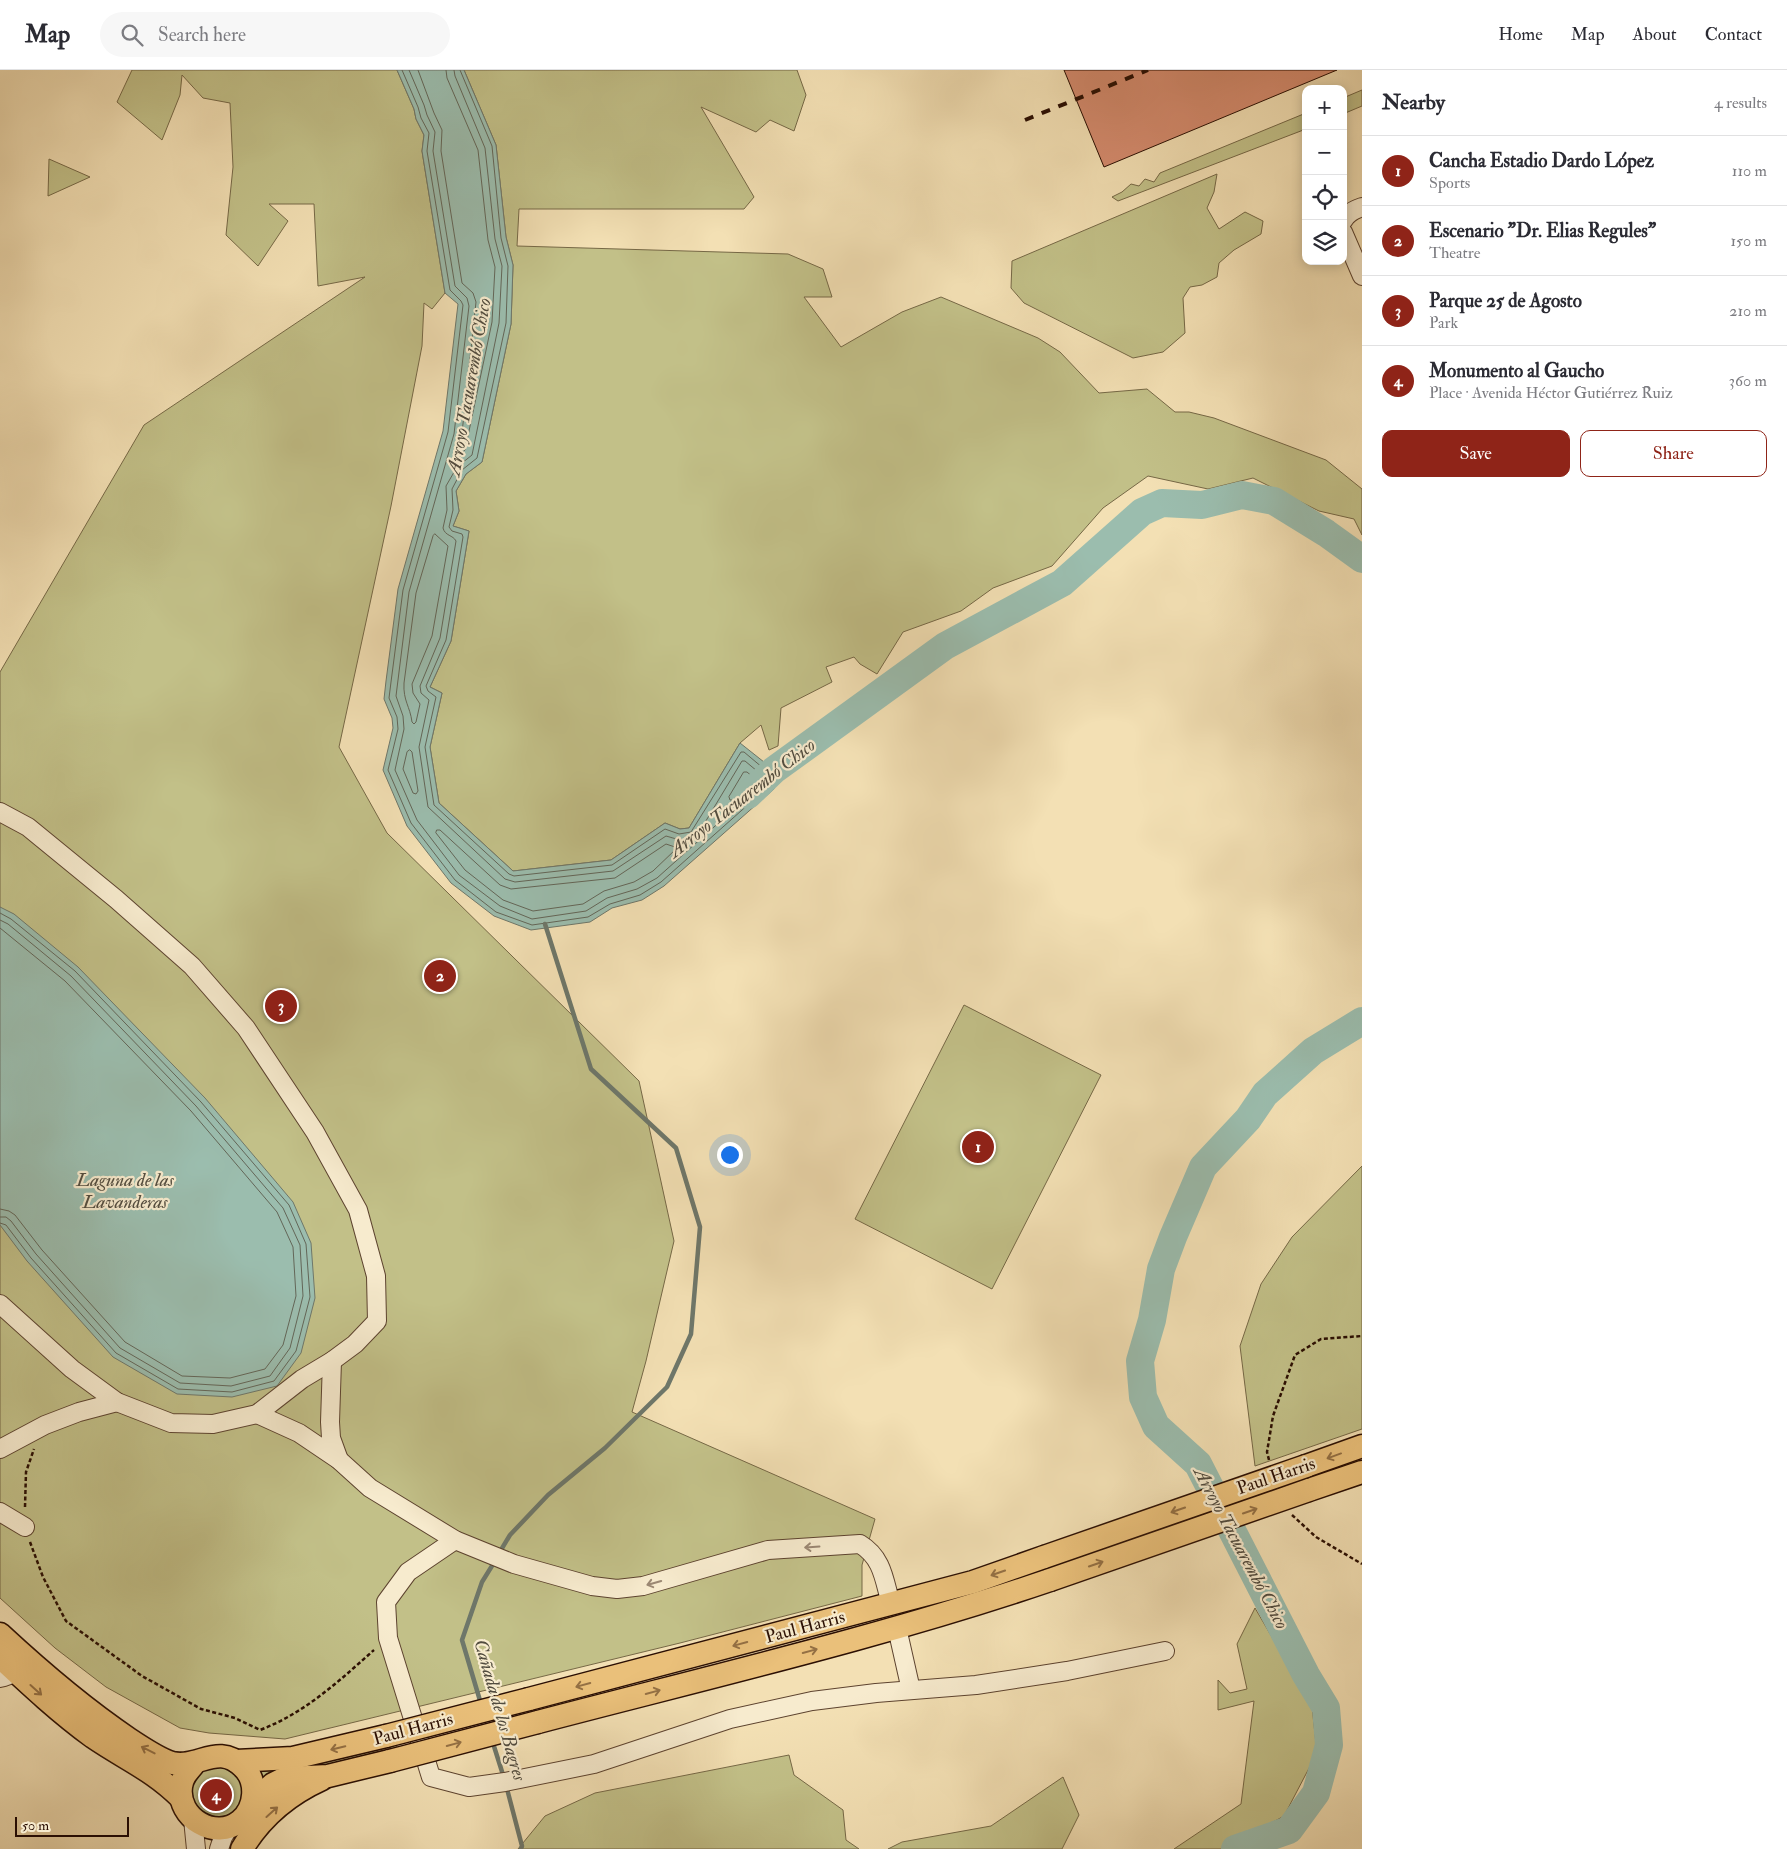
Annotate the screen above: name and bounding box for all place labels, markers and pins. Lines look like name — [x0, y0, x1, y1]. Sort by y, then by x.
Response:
pin: 2 — [424, 957, 456, 995]
pin: 3 — [265, 987, 297, 1025]
pin: 1 — [962, 1128, 994, 1166]
pin: 4 — [200, 1776, 232, 1814]

